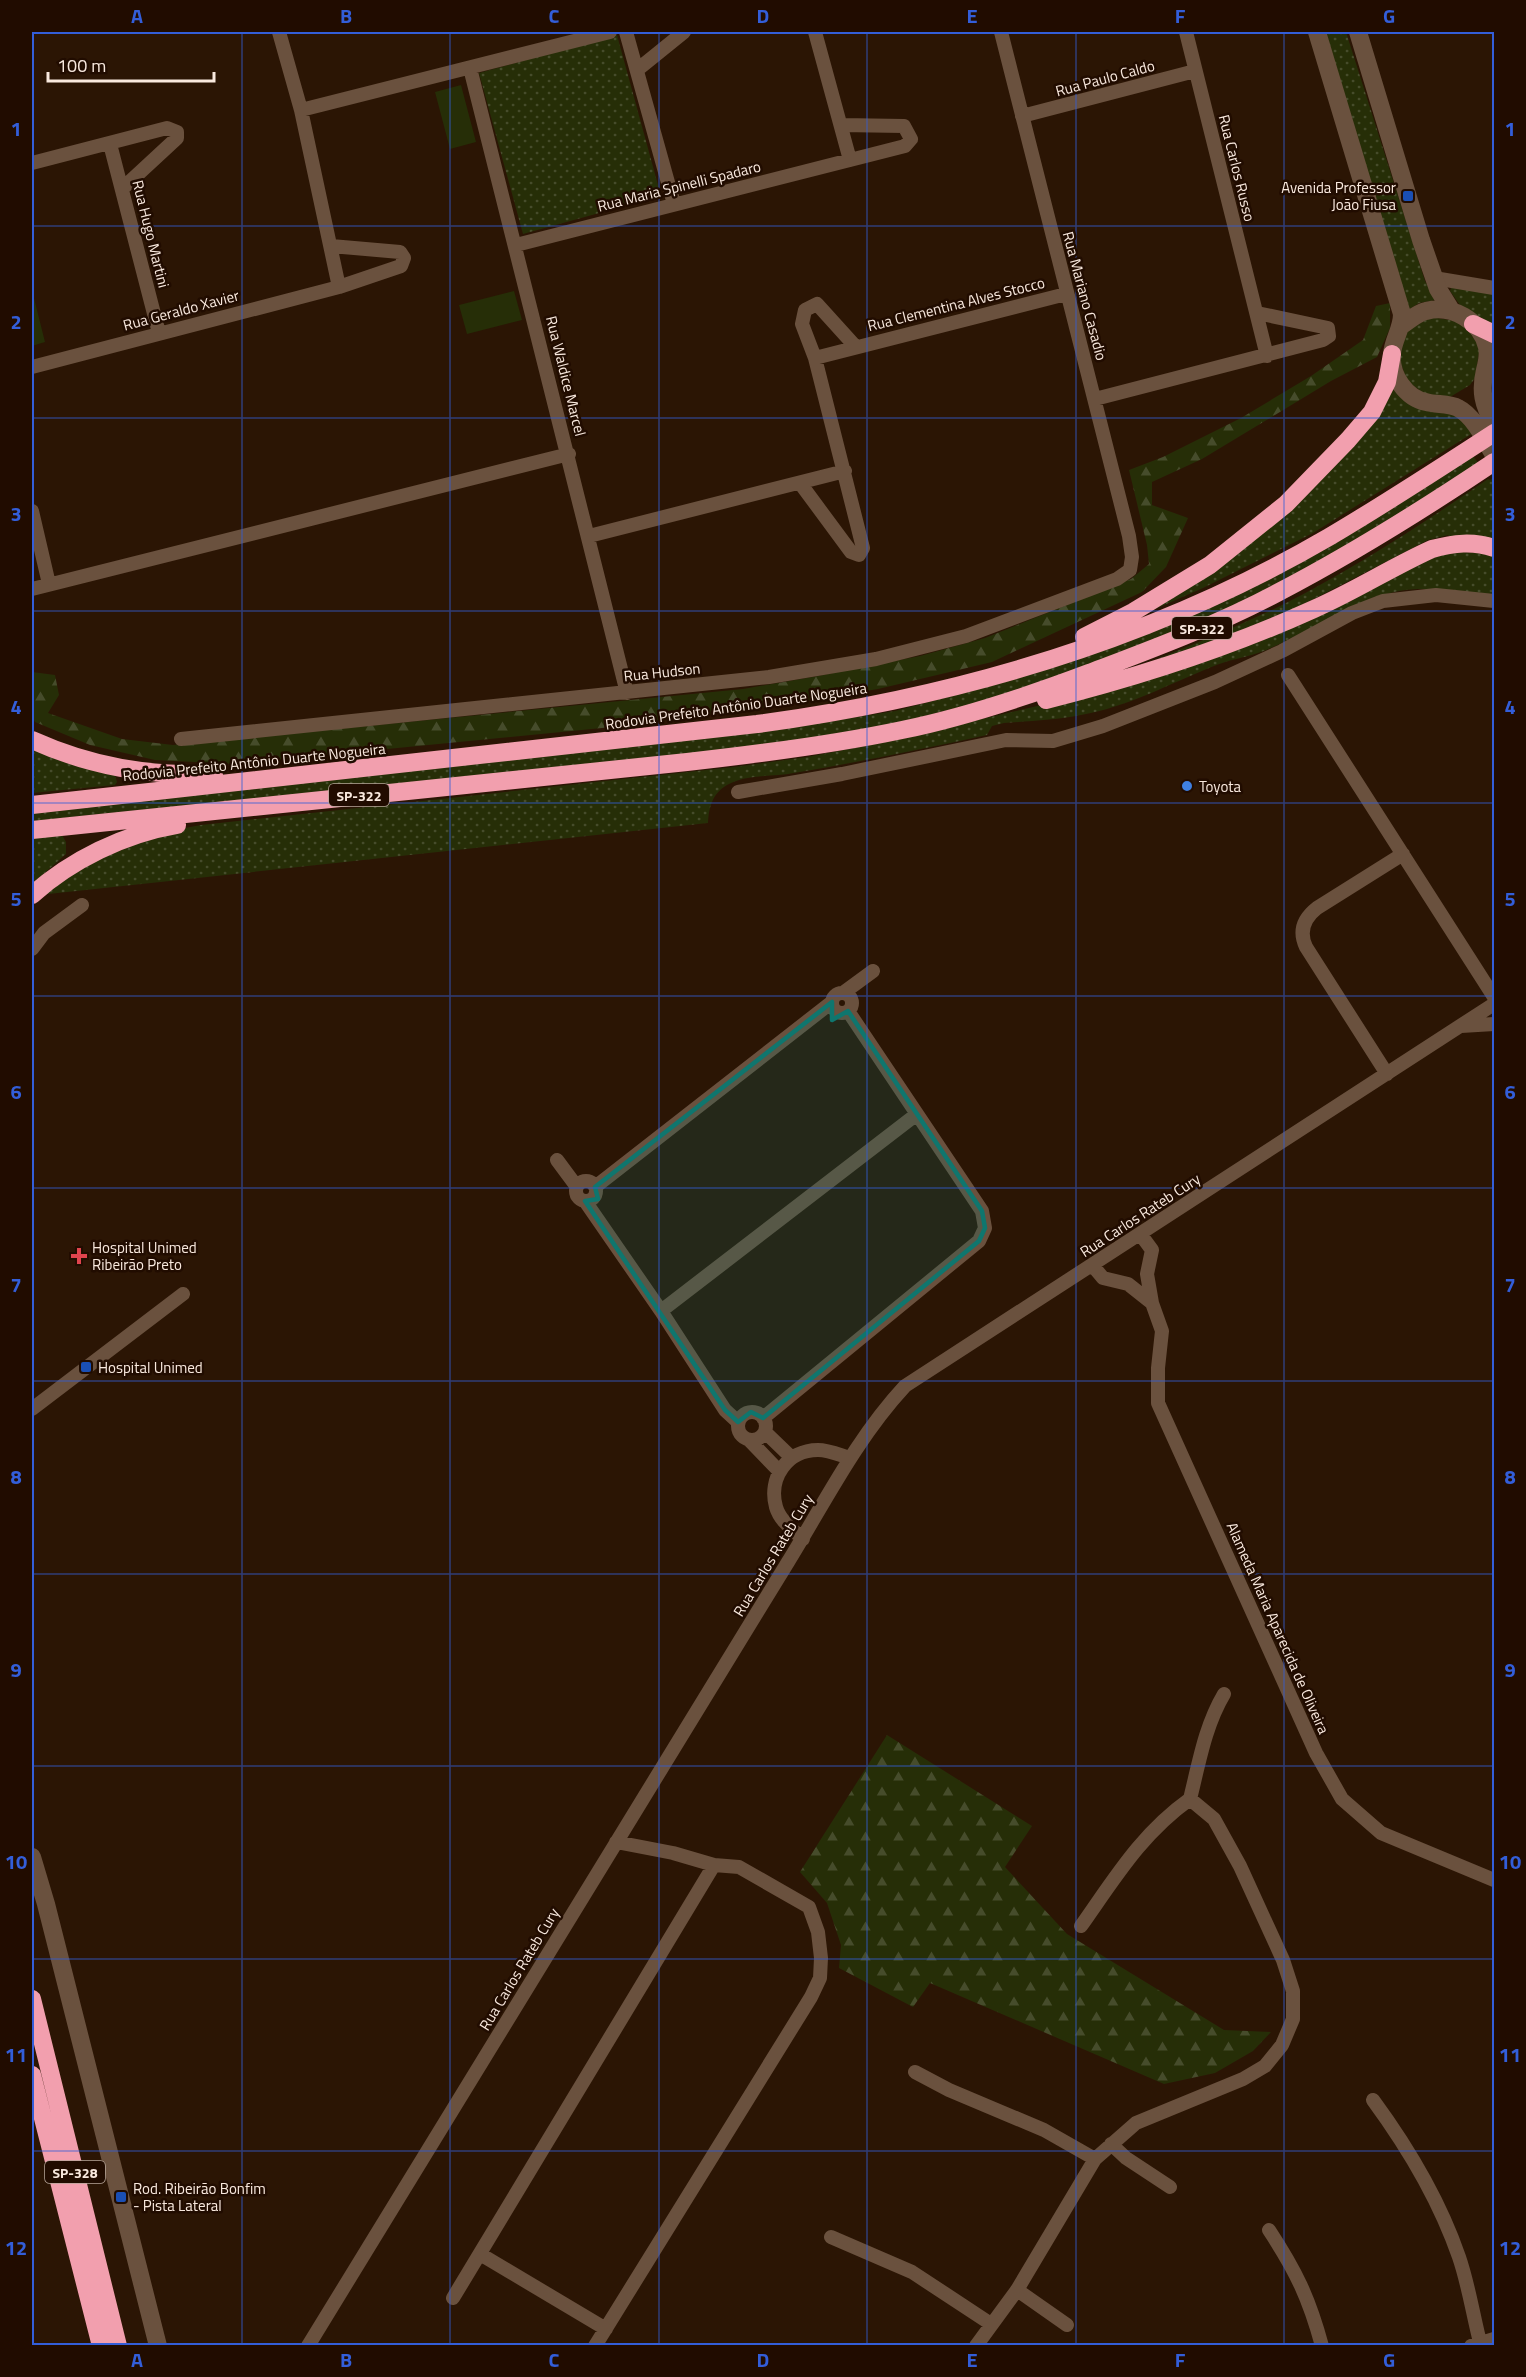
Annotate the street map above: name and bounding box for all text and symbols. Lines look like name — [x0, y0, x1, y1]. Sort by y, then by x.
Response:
text: A — [131, 0, 143, 31]
text: B — [340, 0, 352, 31]
text: C — [549, 0, 560, 31]
text: D — [757, 0, 769, 31]
text: E — [966, 0, 978, 31]
text: F — [1175, 0, 1186, 31]
text: G — [1383, 0, 1395, 31]
scale bar — [48, 45, 214, 83]
text: 100 m — [57, 52, 106, 79]
street label: Rua Paulo Caldo — [1053, 54, 1157, 102]
street label: Rua Carlos Russo — [1213, 112, 1261, 224]
text: 1 — [10, 113, 22, 144]
text: 1 — [1504, 113, 1516, 144]
street label: Rua Maria Spinelli Spadaro — [595, 155, 763, 217]
place label: Avenida Professor João Fiusa — [1281, 176, 1396, 216]
street label: Rua Hugo Martini — [127, 178, 175, 290]
marker: Avenida Professor João Fiusa — [1401, 189, 1415, 203]
street label: Rua Mariano Casadio — [1057, 229, 1113, 363]
street label: Rua Clementina Alves Stocco — [865, 271, 1047, 337]
street label: Rua Geraldo Xavier — [120, 283, 242, 337]
text: 2 — [10, 306, 22, 337]
text: 2 — [1504, 306, 1516, 337]
street label: Rua Waldice Marcel — [540, 313, 592, 439]
text: 3 — [10, 498, 22, 529]
text: 3 — [1504, 498, 1516, 529]
road number: SP-322 — [1172, 617, 1232, 639]
street label: Rua Hudson — [623, 657, 701, 687]
street label: Rodovia Prefeito Antônio Duarte Nogueira — [604, 676, 869, 736]
text: 4 — [10, 691, 22, 722]
text: 4 — [1504, 691, 1516, 722]
street label: Rodovia Prefeito Antônio Duarte Nogueira — [121, 737, 387, 787]
place label: Toyota — [1199, 775, 1242, 798]
marker: Toyota — [1180, 779, 1194, 793]
road number: SP-322 — [329, 784, 389, 806]
text: 5 — [10, 883, 22, 914]
text: 5 — [1504, 883, 1516, 914]
text: 6 — [10, 1076, 22, 1107]
text: 6 — [1504, 1076, 1516, 1107]
street label: Rua Carlos Rateb Cury — [1075, 1167, 1205, 1263]
place label: Hospital Unimed Ribeirão Preto — [92, 1236, 197, 1276]
marker: Hospital Unimed Ribeirão Preto — [70, 1247, 88, 1265]
text: 7 — [10, 1269, 22, 1300]
text: 7 — [1504, 1269, 1516, 1300]
place label: Hospital Unimed — [98, 1356, 203, 1379]
marker: Hospital Unimed — [79, 1360, 93, 1374]
text: 8 — [10, 1461, 22, 1492]
text: 8 — [1504, 1461, 1516, 1492]
street label: Rua Carlos Rateb Cury — [727, 1489, 819, 1621]
street label: Alameda Maria Aparecida de Oliveira — [1221, 1518, 1335, 1738]
text: 9 — [10, 1654, 22, 1685]
text: 9 — [1504, 1654, 1516, 1685]
text: 10 — [5, 1846, 27, 1877]
text: 10 — [1499, 1846, 1521, 1877]
street label: Rua Carlos Rateb Cury — [473, 1903, 565, 2035]
text: 11 — [5, 2039, 27, 2070]
text: 11 — [1499, 2039, 1521, 2070]
road number: SP-328 — [45, 2161, 105, 2183]
place label: Rod. Ribeirão Bonfim - Pista Lateral — [133, 2177, 266, 2217]
marker: Rod. Ribeirão Bonfim - Pista Lateral — [114, 2190, 128, 2204]
text: 12 — [5, 2232, 27, 2263]
text: 12 — [1499, 2232, 1521, 2263]
text: A — [131, 2344, 143, 2375]
text: B — [340, 2344, 352, 2375]
text: C — [549, 2344, 560, 2375]
text: D — [757, 2344, 769, 2375]
text: E — [966, 2344, 978, 2375]
text: F — [1175, 2344, 1186, 2375]
text: G — [1383, 2344, 1395, 2375]

